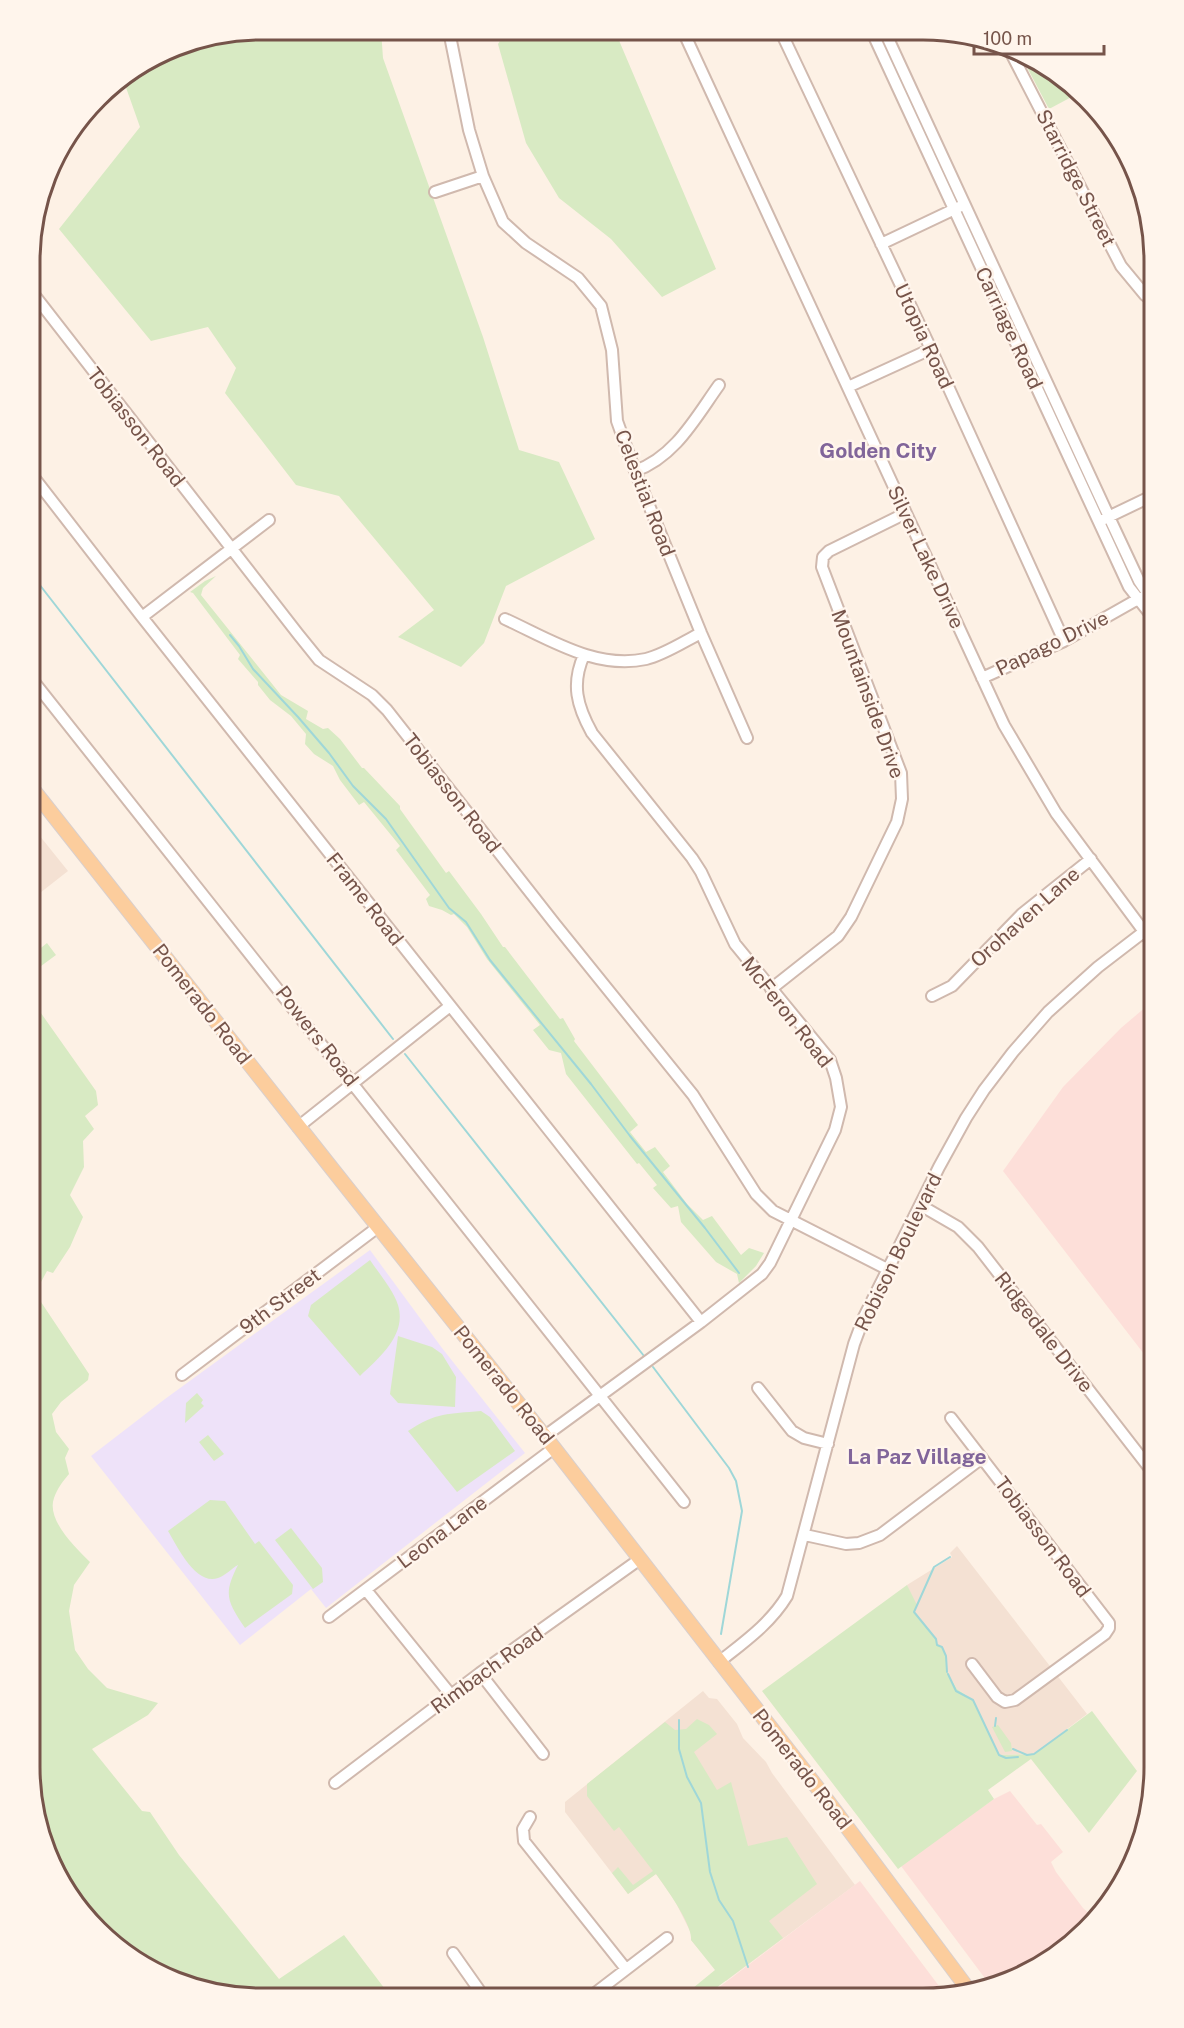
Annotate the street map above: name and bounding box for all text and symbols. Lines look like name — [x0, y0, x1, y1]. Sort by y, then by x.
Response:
scale bar — [974, 18, 1104, 56]
text: 100 m — [983, 28, 1032, 49]
street label: Starridge Street — [1031, 105, 1121, 251]
street label: Carriage Road — [970, 263, 1048, 393]
street label: Utopia Road — [889, 280, 959, 392]
street label: Tobiasson Road — [82, 363, 190, 491]
street label: Celestial Road — [610, 426, 680, 560]
district label: Golden City — [819, 438, 937, 463]
street label: Silver Lake Drive — [882, 482, 970, 632]
street label: Papago Drive — [992, 605, 1112, 681]
street label: Mountainside Drive — [826, 606, 910, 782]
street label: Tobiasson Road — [398, 729, 506, 857]
street label: Frame Road — [321, 848, 409, 950]
street label: Orohaven Lane — [966, 862, 1084, 972]
street label: Pomerado Road — [147, 939, 257, 1069]
street label: McFeron Road — [736, 952, 838, 1072]
street label: Powers Road — [270, 981, 364, 1091]
street label: Robison Boulevard — [849, 1169, 947, 1335]
street label: 9th Street — [235, 1263, 325, 1339]
street label: Ridgedale Drive — [990, 1267, 1098, 1397]
street label: Pomerado Road — [449, 1321, 559, 1449]
district label: La Paz Village — [847, 1444, 987, 1469]
street label: Tobiasson Road — [990, 1472, 1096, 1602]
street label: Leona Lane — [392, 1490, 492, 1574]
street label: Rimbach Road — [426, 1621, 548, 1719]
street label: Pomerado Road — [747, 1704, 857, 1834]

